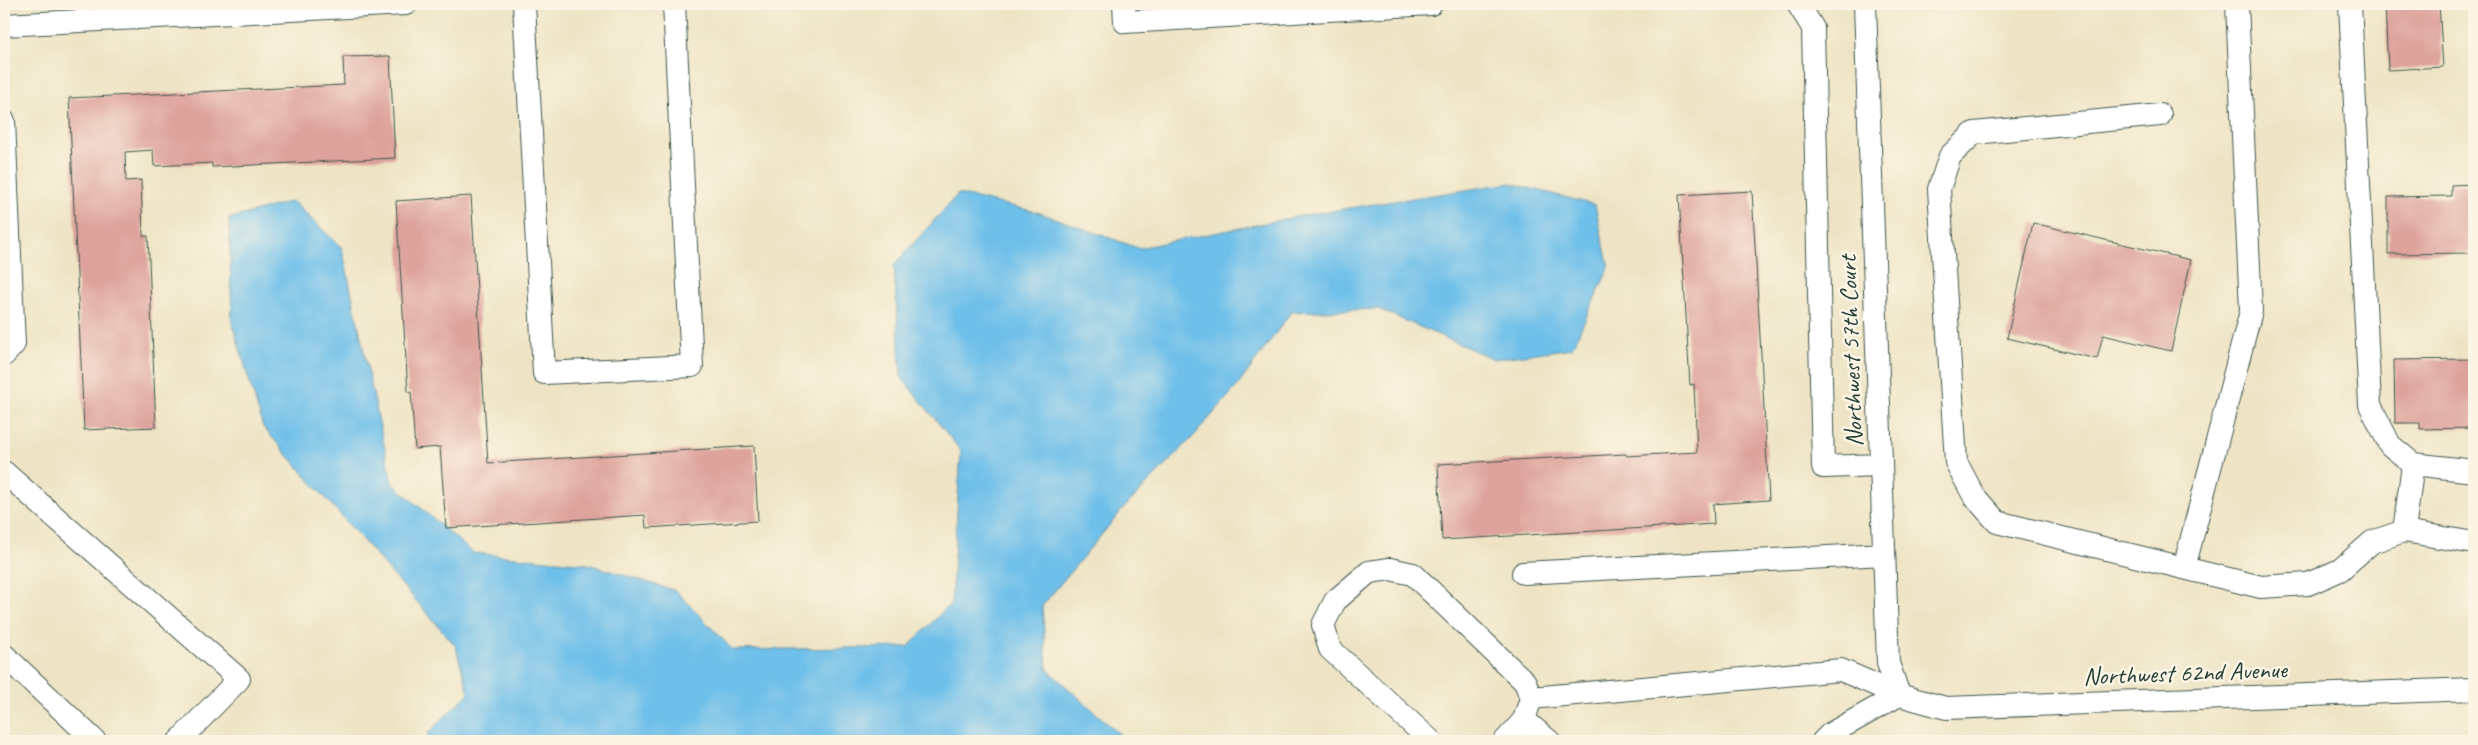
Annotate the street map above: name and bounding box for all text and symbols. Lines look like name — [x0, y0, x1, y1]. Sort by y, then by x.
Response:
street label: Northwest 57th Court — [1832, 252, 1870, 447]
street label: Northwest 62nd Avenue — [2083, 653, 2289, 693]

